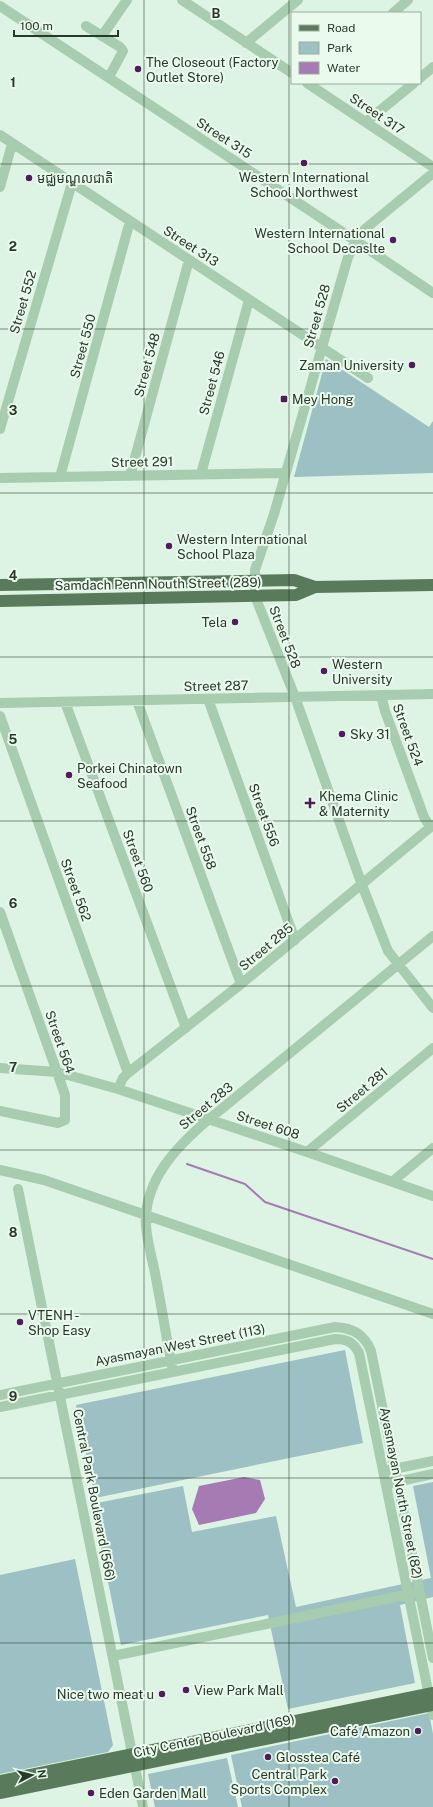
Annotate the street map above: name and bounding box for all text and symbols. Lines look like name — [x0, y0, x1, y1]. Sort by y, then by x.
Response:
text: B — [212, 6, 221, 21]
scale bar — [14, 12, 118, 38]
legend — [291, 12, 421, 84]
text: 100 m — [20, 19, 53, 33]
text: Road — [327, 21, 355, 35]
text: Park — [327, 41, 353, 55]
place label: The Closeout (Factory Outlet Store) — [146, 55, 279, 85]
text: Water — [327, 61, 361, 75]
marker: The Closeout (Factory Outlet Store) — [133, 64, 143, 74]
text: 1 — [10, 75, 16, 90]
street label: Street 317 — [347, 90, 407, 138]
street label: Street 315 — [194, 115, 254, 161]
marker: Western International School Northwest — [299, 158, 309, 168]
place label: Western International School Northwest — [239, 170, 369, 200]
place label: មជ្ឈមណ្ឌលជាតិ — [37, 171, 113, 187]
marker: មជ្ឈមណ្ឌលជាតិ — [24, 173, 34, 183]
street label: Street 313 — [161, 223, 221, 269]
place label: Western International School Decaslte — [255, 226, 385, 256]
marker: Western International School Decaslte — [388, 235, 398, 245]
text: 2 — [9, 239, 17, 254]
street label: Street 552 — [7, 268, 39, 336]
street label: Street 528 — [301, 282, 333, 350]
street label: Street 550 — [67, 312, 99, 380]
street label: Street 548 — [131, 331, 163, 399]
street label: Street 546 — [196, 349, 228, 417]
place label: Zaman University — [299, 358, 404, 373]
marker: Zaman University — [407, 360, 417, 370]
place label: Mey Hong — [292, 392, 354, 407]
marker: Mey Hong — [279, 394, 289, 404]
text: 3 — [9, 403, 18, 418]
street label: Street 291 — [111, 454, 173, 470]
place label: Western International School Plaza — [177, 532, 307, 562]
marker: Western International School Plaza — [164, 541, 174, 551]
text: 4 — [9, 568, 18, 583]
street label: Samdach Penn Nouth Street (289) — [54, 575, 262, 593]
street label: Street 528 — [266, 604, 304, 670]
place label: Tela — [202, 615, 227, 630]
marker: Tela — [230, 617, 240, 627]
place label: Western University — [332, 657, 393, 687]
marker: Western University — [319, 666, 329, 676]
street label: Street 287 — [183, 678, 249, 694]
street label: Street 524 — [390, 702, 426, 768]
place label: Sky 31 — [350, 727, 390, 742]
marker: Sky 31 — [337, 729, 347, 739]
text: 5 — [9, 732, 18, 747]
place label: Porkei Chinatown Seafood — [77, 761, 182, 791]
marker: Porkei Chinatown Seafood — [64, 770, 74, 780]
street label: Street 556 — [246, 781, 282, 849]
place label: Khema Clinic & Maternity — [319, 789, 398, 819]
marker: Khema Clinic & Maternity — [304, 797, 316, 809]
street label: Street 558 — [183, 804, 219, 872]
street label: Street 560 — [120, 828, 156, 894]
street label: Street 562 — [58, 857, 94, 923]
text: 6 — [9, 896, 18, 911]
street label: Street 285 — [236, 920, 296, 974]
street label: Street 564 — [42, 1008, 78, 1076]
text: 7 — [9, 1060, 17, 1075]
street label: Street 281 — [333, 1064, 391, 1116]
street label: Street 283 — [176, 1079, 236, 1133]
street label: Street 608 — [235, 1108, 301, 1142]
text: 8 — [9, 1225, 18, 1240]
place label: VTENH - Shop Easy — [28, 1308, 91, 1338]
marker: VTENH - Shop Easy — [15, 1317, 25, 1327]
street label: Ayasmayan West Street (113) — [94, 1321, 266, 1369]
text: 9 — [9, 1389, 17, 1404]
street label: Ayasmayan North Street (82) — [377, 1406, 425, 1580]
street label: Central Park Boulevard (566) — [70, 1408, 118, 1582]
place label: View Park Mall — [194, 1683, 284, 1698]
marker: View Park Mall — [181, 1685, 191, 1695]
place label: Nice two meat u — [57, 1687, 154, 1702]
marker: Nice two meat u — [157, 1689, 167, 1699]
street label: City Center Boulevard (169) — [132, 1712, 296, 1760]
place label: Café Amazon — [330, 1724, 410, 1739]
marker: Café Amazon — [413, 1726, 423, 1736]
place label: Glosstea Café — [276, 1750, 360, 1765]
marker: Glosstea Café — [263, 1752, 273, 1762]
north arrow — [12, 1755, 52, 1795]
place label: Central Park Sports Complex — [230, 1767, 327, 1797]
text: N — [35, 1769, 48, 1779]
marker: Central Park Sports Complex — [330, 1776, 340, 1786]
place label: Eden Garden Mall — [99, 1786, 207, 1801]
marker: Eden Garden Mall — [86, 1788, 96, 1798]

